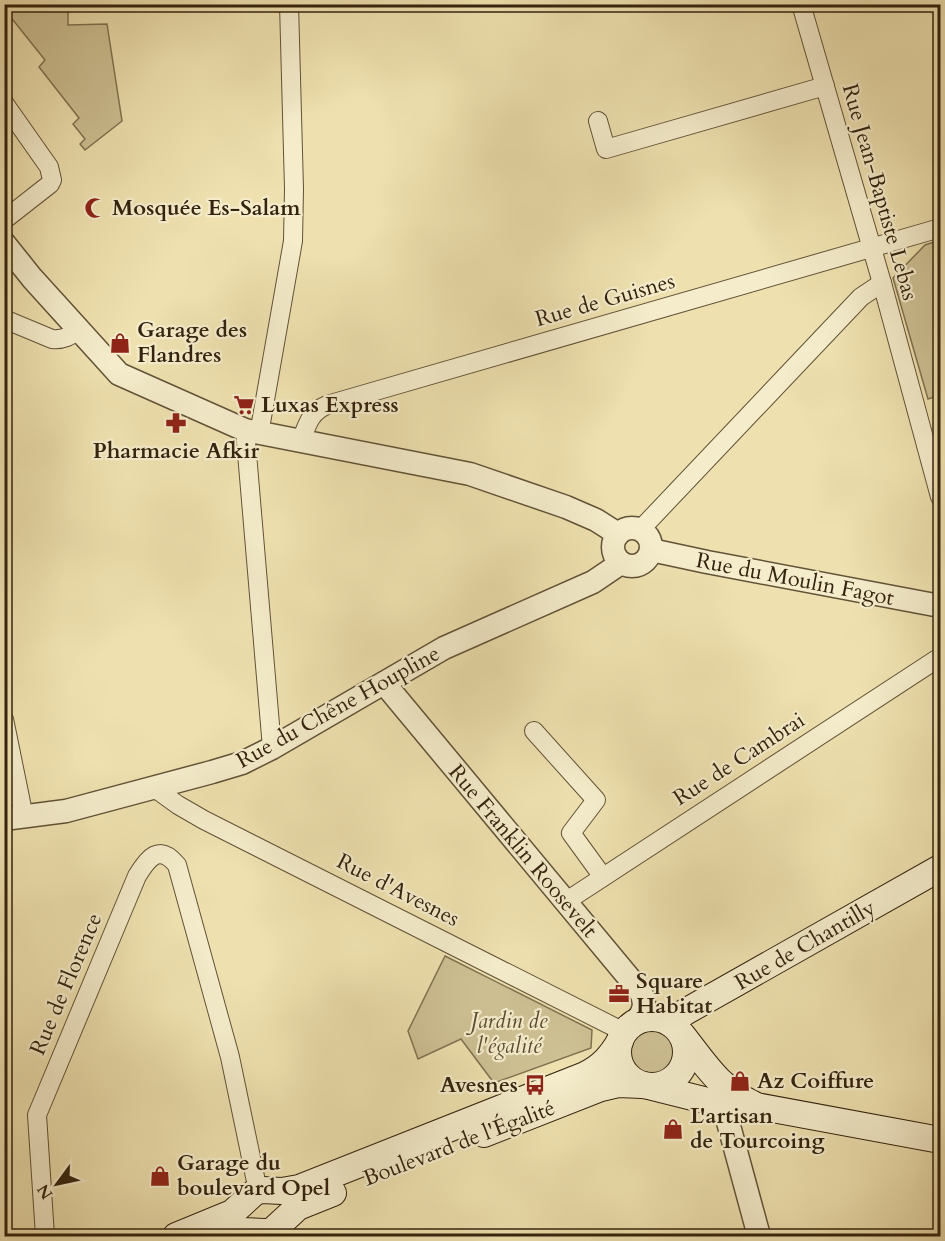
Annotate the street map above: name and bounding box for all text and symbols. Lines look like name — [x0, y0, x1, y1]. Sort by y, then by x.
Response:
street label: Rue Jean-Baptiste Lebas — [835, 80, 925, 304]
place label: Mosquée Es-Salam — [112, 193, 301, 223]
mosque icon: Mosquée Es-Salam — [83, 196, 107, 220]
street label: Rue de Guisnes — [532, 266, 678, 334]
place label: Garage des Flandres — [137, 315, 247, 370]
shop icon: Garage des Flandres — [108, 331, 132, 355]
place label: Luxas Express — [261, 390, 399, 420]
supermarket icon: Luxas Express — [232, 393, 256, 417]
pharmacy icon: Pharmacie Afkir — [164, 411, 188, 435]
place label: Pharmacie Afkir — [93, 436, 259, 466]
street label: Rue du Moulin Fagot — [693, 545, 897, 613]
street label: Rue du Chêne Houpline — [231, 638, 445, 776]
street label: Rue de Cambrai — [667, 705, 811, 813]
street label: Rue Franklin Roosevelt — [442, 758, 605, 944]
street label: Rue d'Avesnes — [332, 846, 464, 934]
street label: Rue de Chantilly — [729, 892, 881, 997]
street label: Rue de Florence — [23, 908, 109, 1060]
place label: Square Habitat — [636, 966, 712, 1021]
office icon: Square Habitat — [607, 982, 631, 1006]
park label: Jardin de l'égalité — [466, 1006, 548, 1061]
place label: Az Coiffure — [757, 1066, 874, 1096]
shop icon: Az Coiffure — [728, 1069, 752, 1093]
place label: Avesnes — [440, 1070, 518, 1100]
bus stop icon: Avesnes — [523, 1073, 547, 1097]
street label: Boulevard de l'Égalité — [359, 1093, 559, 1193]
place label: L'artisan de Tourcoing — [690, 1101, 826, 1156]
shop icon: L'artisan de Tourcoing — [661, 1117, 685, 1141]
place label: Garage du boulevard Opel — [177, 1148, 331, 1203]
north arrow — [27, 1154, 87, 1214]
shop icon: Garage du boulevard Opel — [148, 1164, 172, 1188]
text: N — [32, 1180, 58, 1203]

